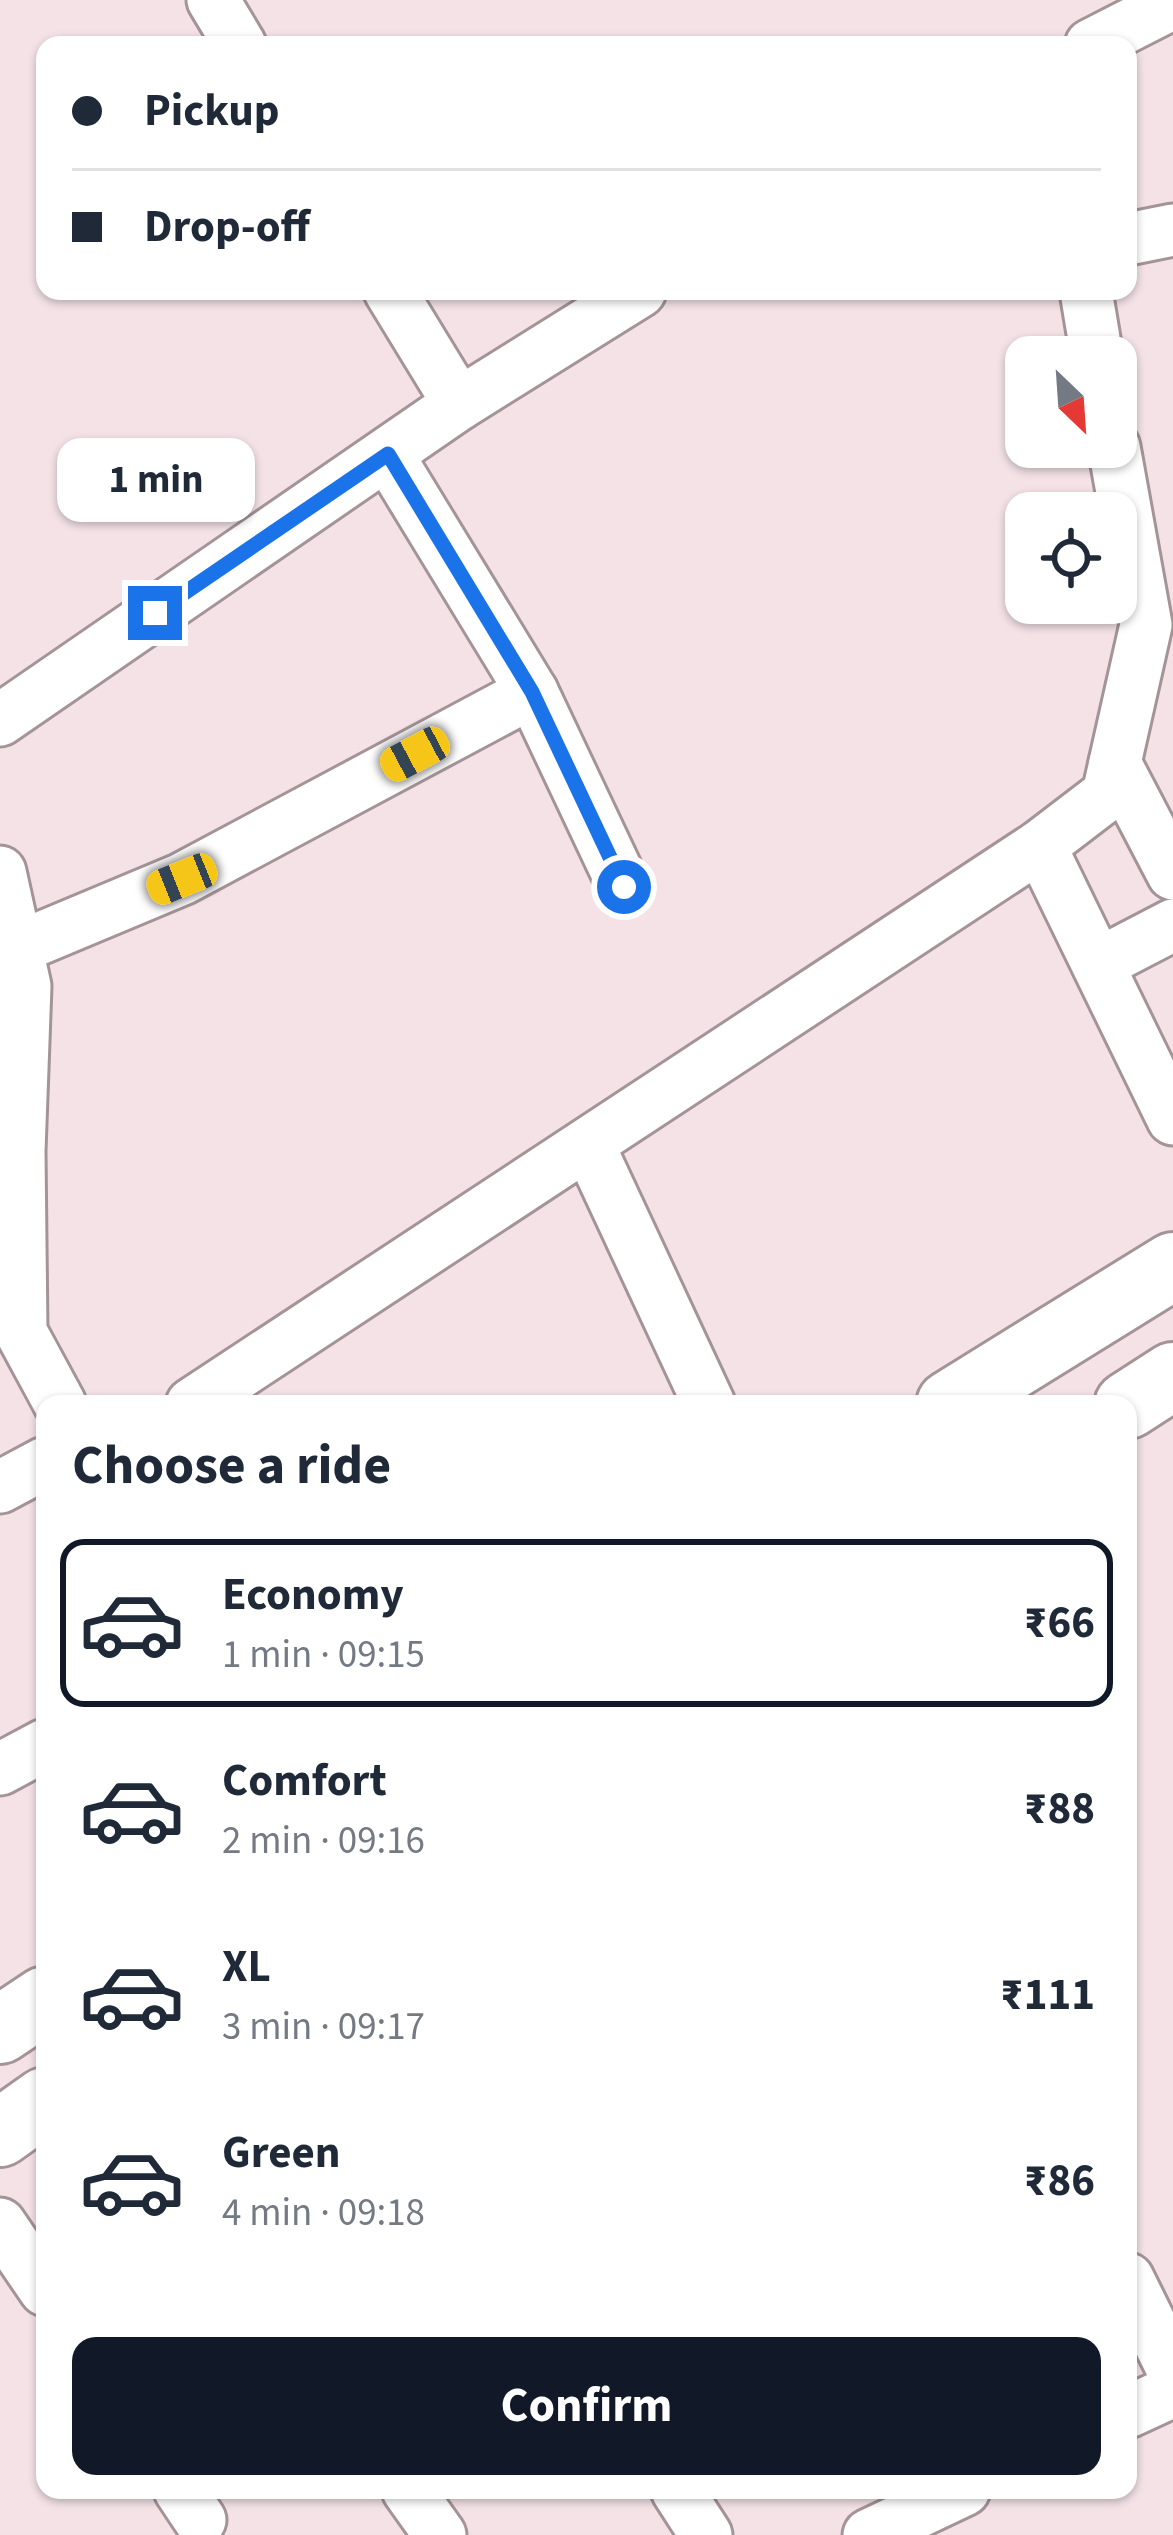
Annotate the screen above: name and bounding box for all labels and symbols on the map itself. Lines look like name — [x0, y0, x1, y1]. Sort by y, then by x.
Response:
north arrow — [1005, 336, 1137, 468]
callout: 1 min — [56, 439, 254, 523]
route end — [128, 586, 182, 640]
car — [375, 721, 455, 787]
car — [142, 849, 222, 909]
route start — [597, 860, 651, 914]

